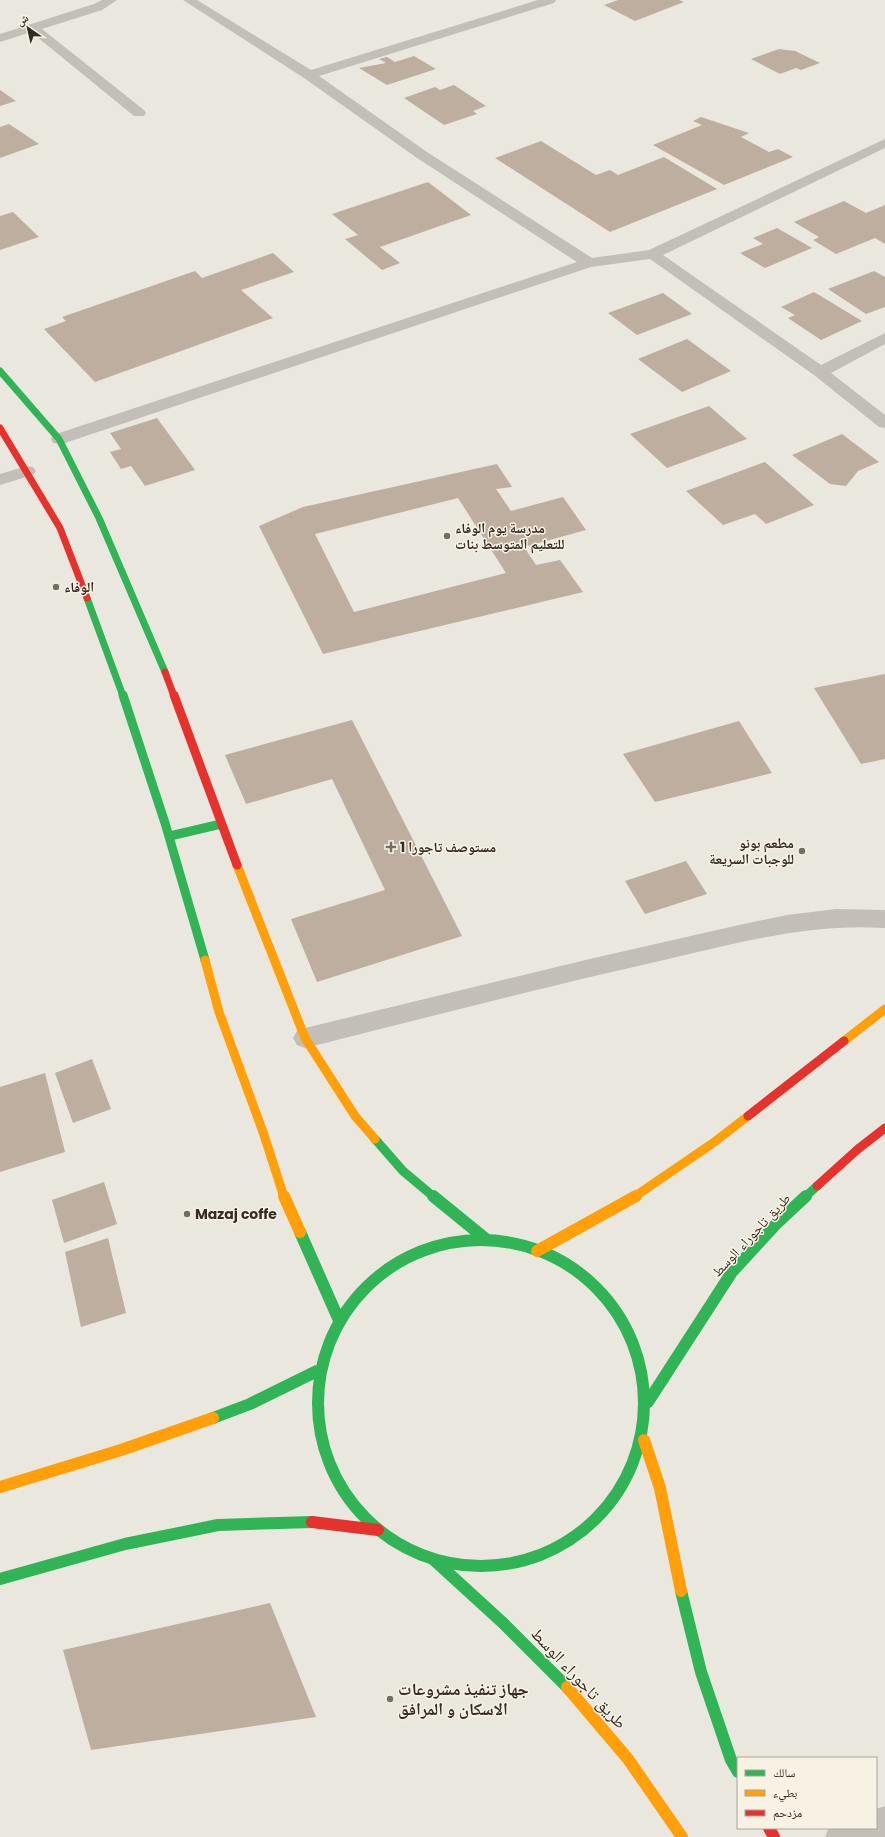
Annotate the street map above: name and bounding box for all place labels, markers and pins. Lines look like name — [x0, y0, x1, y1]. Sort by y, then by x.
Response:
place label: مدرسة يوم الوفاء للتعليم المتوسط بنات — [455, 518, 564, 554]
marker: مدرسة يوم الوفاء للتعليم المتوسط بنات — [442, 531, 452, 541]
place label: الوفاء — [64, 577, 94, 597]
marker: الوفاء — [51, 582, 61, 592]
place label: مطعم بونو للوجبات السريعة — [709, 833, 794, 869]
place label: مستوصف تاجورا 1 — [400, 837, 496, 857]
marker: مستوصف تاجورا 1 — [385, 841, 397, 853]
marker: مطعم بونو للوجبات السريعة — [797, 846, 807, 856]
place label: Mazaj coffe — [195, 1204, 277, 1224]
marker: Mazaj coffe — [182, 1209, 192, 1219]
place label: جهاز تنفيذ مشروعات الاسكان و المرافق — [398, 1677, 529, 1721]
marker: جهاز تنفيذ مشروعات الاسكان و المرافق — [385, 1694, 395, 1704]

